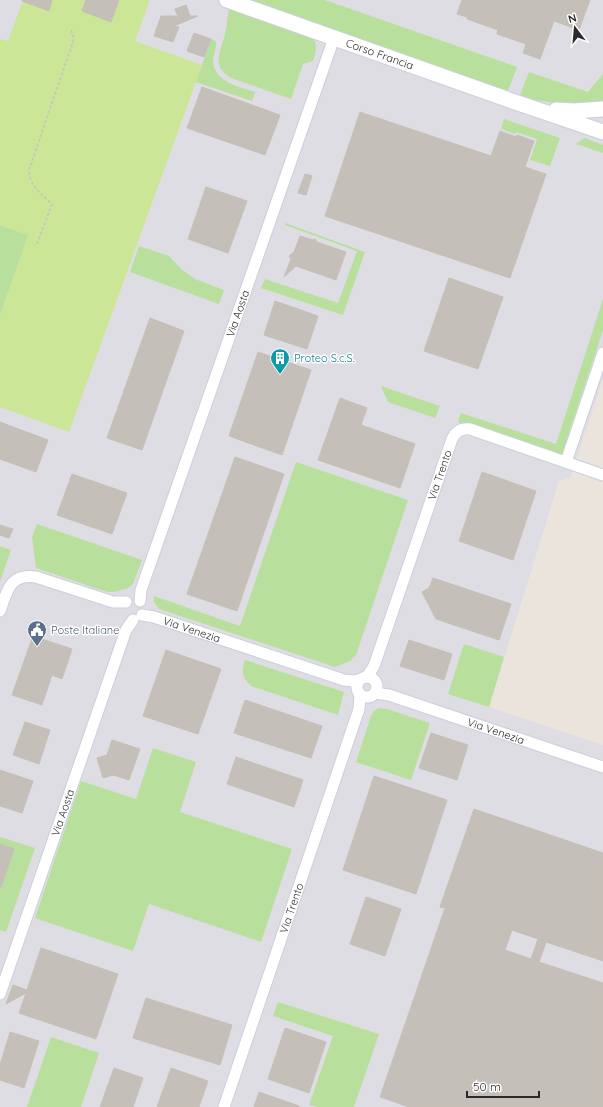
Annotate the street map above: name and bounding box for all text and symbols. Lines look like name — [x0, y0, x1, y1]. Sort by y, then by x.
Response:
north arrow — [555, 8, 595, 48]
text: N — [566, 11, 578, 26]
street label: Corso Francia — [344, 36, 415, 73]
street label: Via Aosta — [223, 288, 252, 339]
building icon: Proteo S.c.S. — [269, 347, 291, 375]
place label: Proteo S.c.S. — [294, 351, 355, 365]
street label: Via Trento — [425, 448, 455, 502]
street label: Via Venezia — [161, 614, 222, 646]
public building icon: Poste Italiane — [26, 619, 48, 647]
place label: Poste Italiane — [51, 623, 119, 637]
street label: Via Venezia — [466, 715, 526, 747]
street label: Via Aosta — [48, 787, 77, 838]
street label: Via Trento — [276, 881, 307, 935]
scale bar — [467, 1073, 539, 1099]
text: 50 m — [473, 1079, 501, 1094]

